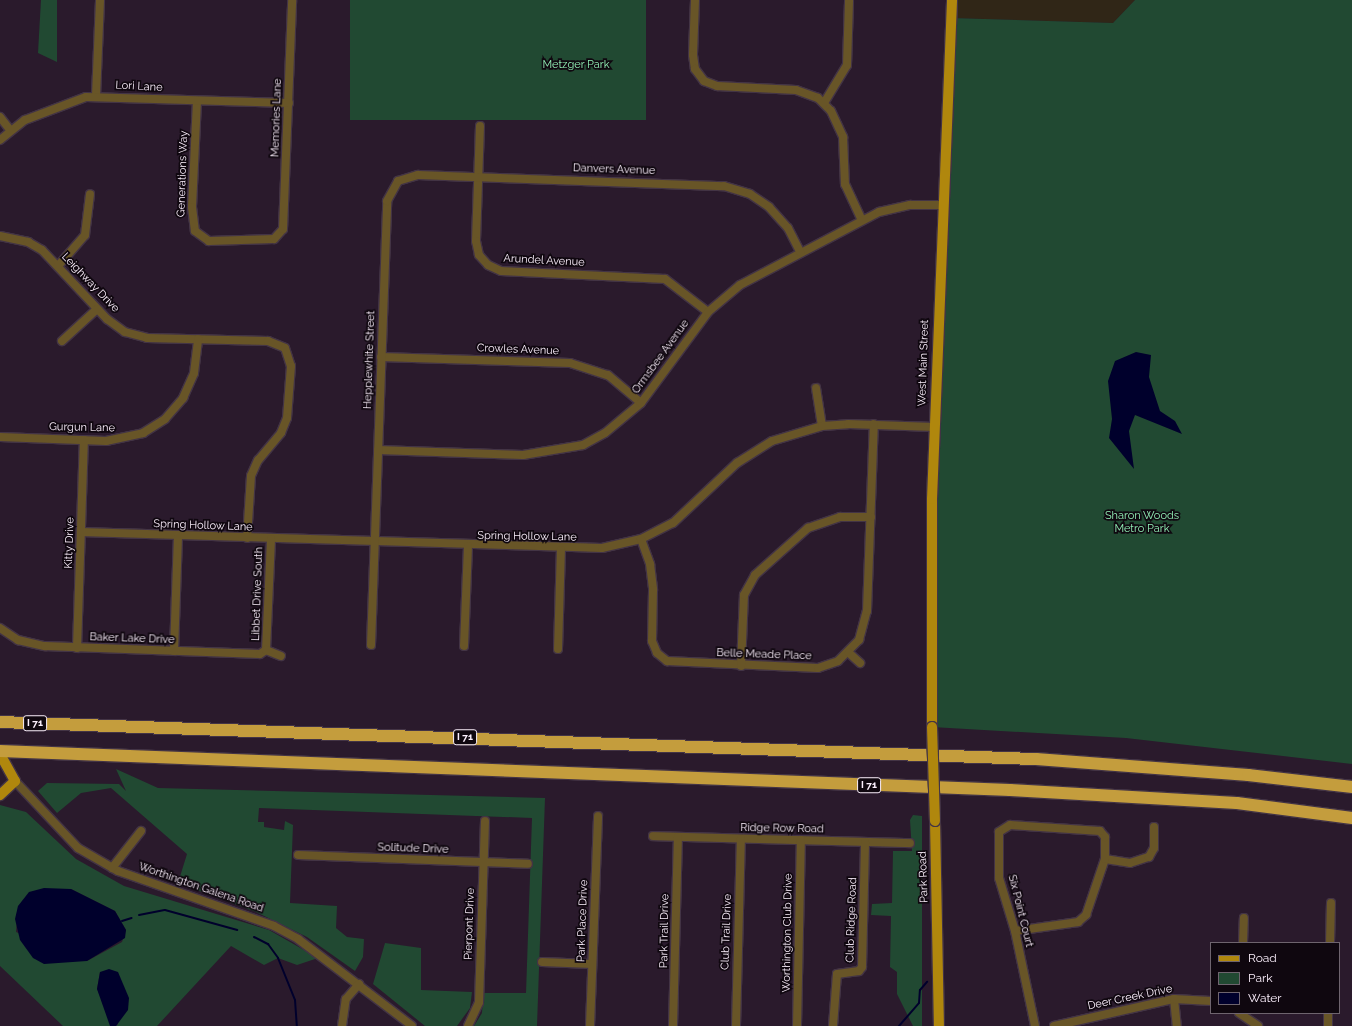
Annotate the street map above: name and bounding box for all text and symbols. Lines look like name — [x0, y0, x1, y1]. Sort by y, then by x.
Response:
park label: Metzger Park — [542, 58, 610, 72]
street label: Memories Lane — [269, 78, 285, 158]
street label: Lori Lane — [115, 79, 163, 95]
street label: Generations Way — [175, 130, 191, 218]
street label: Danvers Avenue — [572, 162, 656, 178]
street label: Leighway Drive — [58, 250, 122, 316]
street label: Arundel Avenue — [503, 252, 585, 270]
street label: Hepplewhite Street — [362, 311, 378, 409]
street label: Ormsbee Avenue — [630, 317, 692, 397]
street label: West Main Street — [916, 319, 932, 407]
street label: Crowles Avenue — [476, 342, 560, 358]
street label: Gurgun Lane — [49, 421, 115, 435]
park label: Sharon Woods Metro Park — [1105, 510, 1179, 536]
street label: Kitty Drive — [62, 517, 78, 569]
street label: Spring Hollow Lane — [153, 518, 253, 534]
street label: Spring Hollow Lane — [477, 530, 577, 544]
street label: Libbet Drive South — [250, 547, 266, 641]
street label: Baker Lake Drive — [89, 631, 175, 647]
street label: Belle Meade Place — [716, 647, 812, 663]
road number: I 71 — [23, 715, 47, 731]
road number: I 71 — [453, 729, 477, 745]
road number: I 71 — [857, 777, 881, 793]
street label: Ridge Row Road — [740, 822, 824, 836]
street label: Solitude Drive — [377, 841, 449, 857]
street label: Park Road — [917, 851, 931, 903]
street label: Worthington Galena Road — [137, 860, 265, 916]
street label: Worthington Club Drive — [780, 873, 796, 993]
street label: Six Point Court — [1005, 873, 1035, 949]
street label: Club Ridge Road — [844, 877, 860, 963]
street label: Park Place Drive — [575, 879, 591, 963]
street label: Pierpont Drive — [462, 888, 478, 960]
street label: Park Trail Drive — [658, 893, 672, 969]
street label: Club Trail Drive — [719, 893, 735, 971]
legend — [1210, 942, 1340, 1014]
text: Road — [1248, 951, 1277, 965]
text: Park — [1248, 971, 1273, 985]
street label: Deer Creek Drive — [1086, 983, 1174, 1013]
text: Water — [1248, 991, 1282, 1005]

